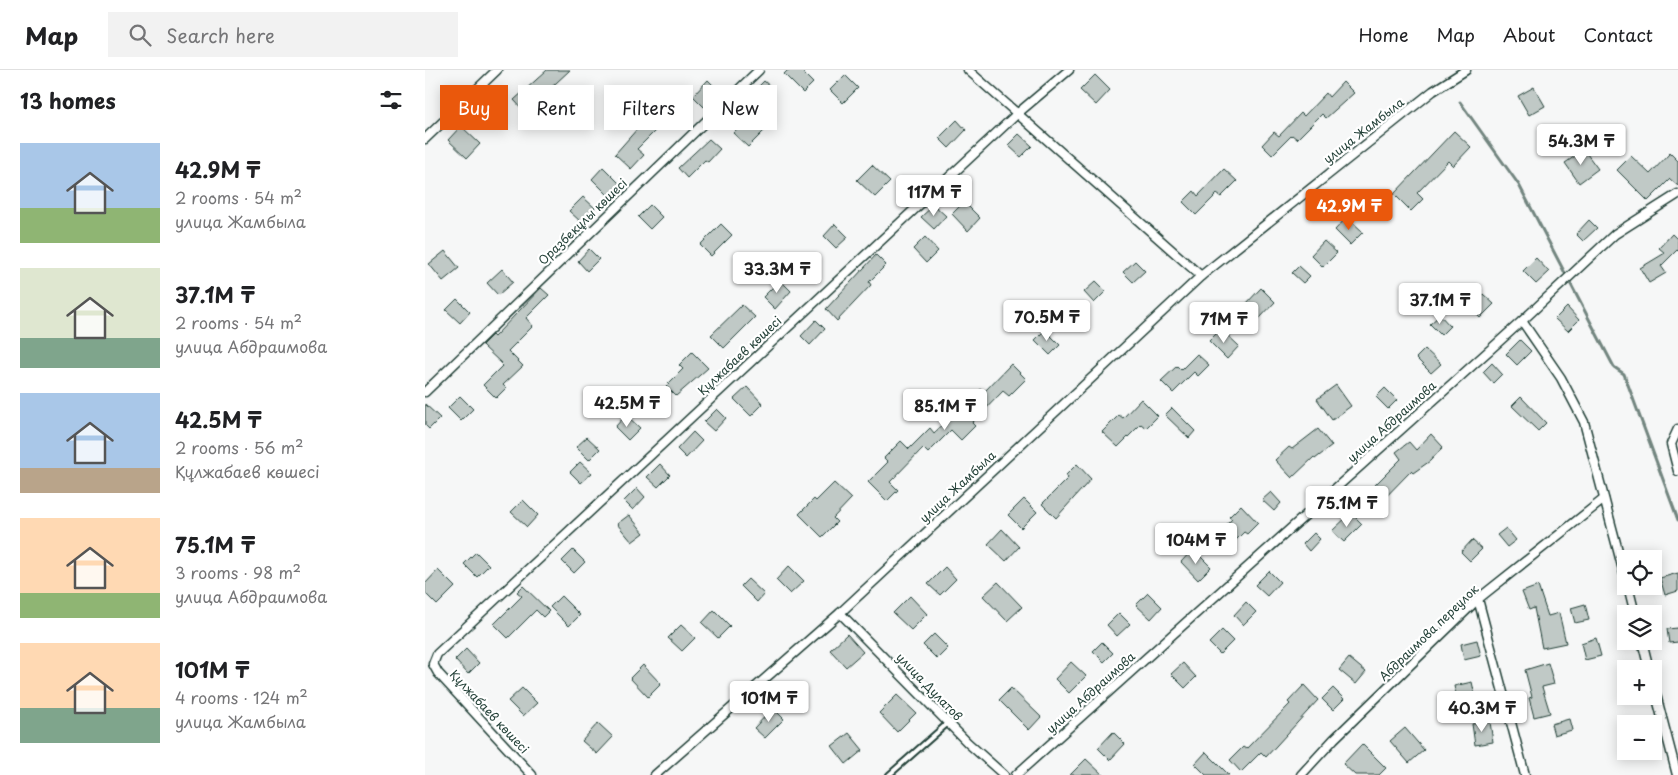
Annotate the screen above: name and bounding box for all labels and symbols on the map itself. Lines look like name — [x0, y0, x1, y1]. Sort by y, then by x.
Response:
street label: улица Жамбыла — [1319, 93, 1408, 168]
pin: 54.3M ₸ — [1535, 124, 1627, 166]
street label: Оразбекұлы көшесі — [534, 174, 631, 269]
pin: 117M ₸ — [893, 174, 975, 217]
pin: 42.9M ₸ — [1303, 189, 1395, 231]
pin: 33.3M ₸ — [731, 252, 823, 294]
pin: 37.1M ₸ — [1394, 282, 1486, 325]
pin: 70.5M ₸ — [1001, 300, 1093, 342]
pin: 71M ₸ — [1189, 302, 1259, 344]
street label: Құлжабаев көшесі — [693, 312, 785, 399]
street label: улица Абдраимова — [1343, 376, 1440, 466]
pin: 42.5M ₸ — [581, 386, 673, 428]
pin: 85.1M ₸ — [899, 388, 991, 431]
street label: улица Жамбыла — [915, 446, 1000, 526]
pin: 75.1M ₸ — [1301, 486, 1393, 528]
pin: 104M ₸ — [1155, 522, 1237, 565]
street label: Абдраимова переулок — [1375, 579, 1483, 685]
street label: улица Абдраимова — [1042, 647, 1139, 737]
street label: улица Дулатов — [892, 648, 967, 724]
street label: Құлжабаев көшесі — [446, 665, 533, 757]
pin: 101M ₸ — [728, 680, 810, 723]
pin: 40.3M ₸ — [1436, 690, 1528, 733]

